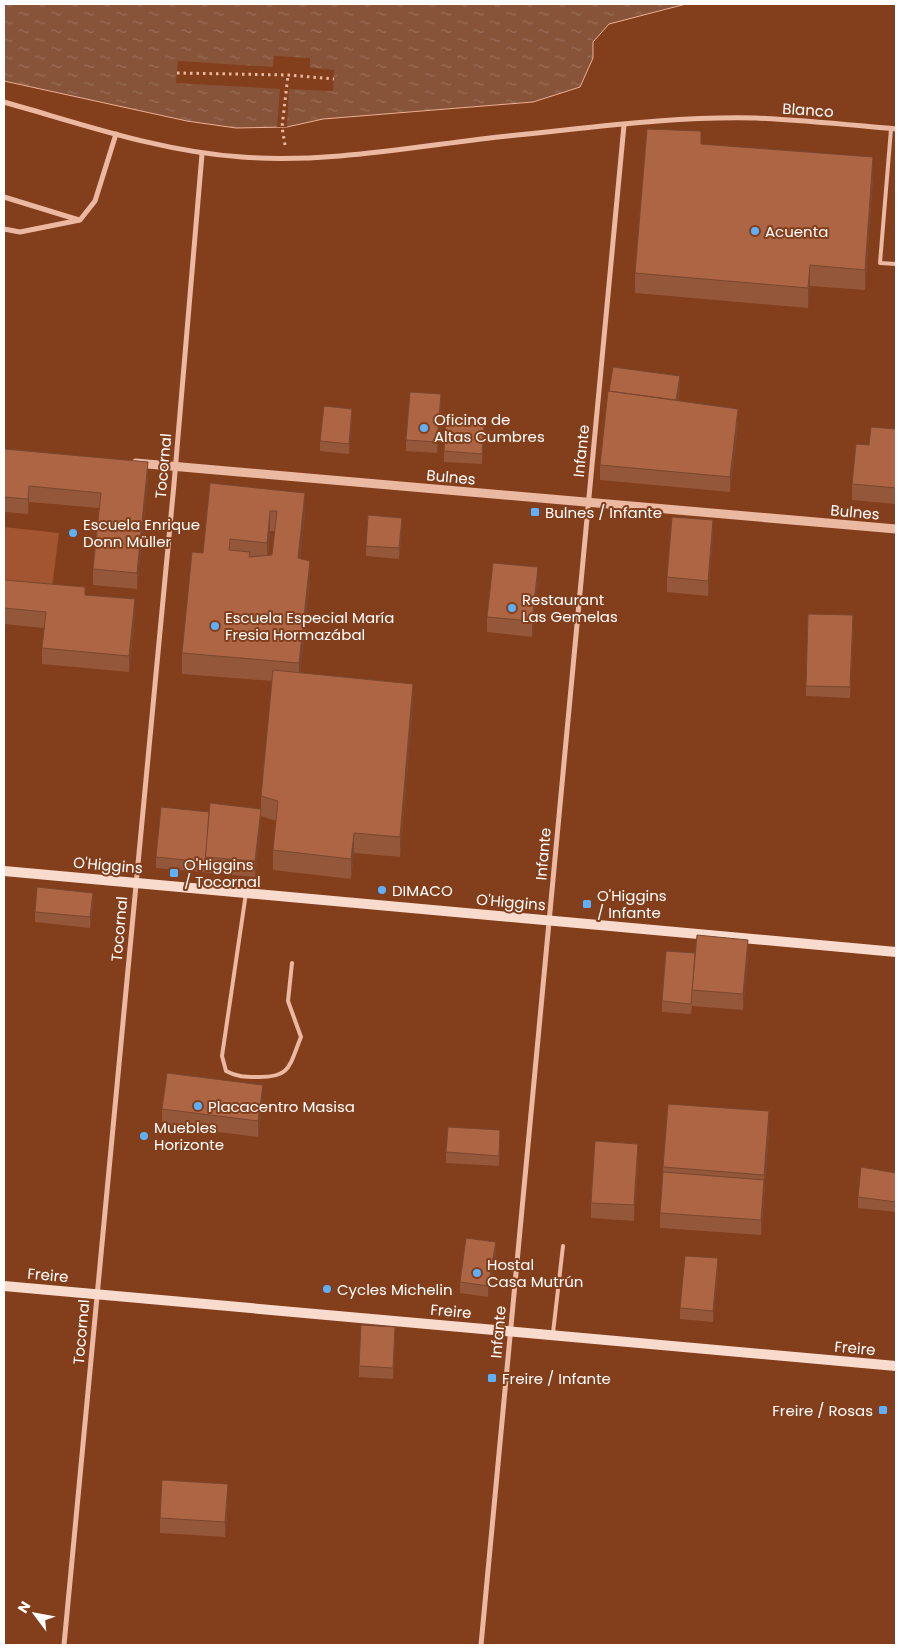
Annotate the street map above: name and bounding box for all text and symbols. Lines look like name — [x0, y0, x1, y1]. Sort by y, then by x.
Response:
street label: Blanco — [782, 98, 834, 122]
place label: Acuenta — [765, 221, 828, 242]
marker: Acuenta — [749, 225, 761, 237]
place label: Oficina de Altas Cumbres — [434, 409, 545, 447]
marker: Oficina de Altas Cumbres — [418, 422, 430, 434]
street label: Infante — [568, 424, 594, 478]
street label: Tocornal — [150, 432, 176, 500]
street label: Bulnes — [426, 464, 477, 490]
street label: Bulnes — [830, 499, 881, 525]
place label: Bulnes / Infante — [545, 502, 662, 523]
marker: Bulnes / Infante — [529, 506, 541, 518]
place label: Escuela Enrique Donn Müller — [83, 514, 200, 552]
marker: Escuela Enrique Donn Müller — [67, 527, 79, 539]
place label: Restaurant Las Gemelas — [522, 589, 618, 627]
marker: Restaurant Las Gemelas — [506, 602, 518, 614]
place label: Escuela Especial María Fresia Hormazábal — [225, 607, 394, 645]
marker: Escuela Especial María Fresia Hormazábal — [209, 620, 221, 632]
street label: Infante — [530, 827, 556, 881]
street label: O'Higgins — [72, 852, 144, 879]
place label: O'Higgins / Tocornal — [184, 854, 261, 892]
marker: O'Higgins / Tocornal — [168, 867, 180, 879]
place label: DIMACO — [392, 880, 453, 901]
marker: DIMACO — [376, 884, 388, 896]
place label: O'Higgins / Infante — [597, 885, 667, 923]
street label: O'Higgins — [475, 889, 547, 916]
street label: Tocornal — [106, 895, 132, 963]
marker: O'Higgins / Infante — [581, 898, 593, 910]
place label: Placacentro Masisa — [208, 1096, 355, 1117]
marker: Placacentro Masisa — [192, 1100, 204, 1112]
place label: Muebles Horizonte — [154, 1117, 224, 1155]
marker: Muebles Horizonte — [138, 1130, 150, 1142]
place label: Hostal Casa Mutrún — [487, 1254, 583, 1292]
street label: Freire — [27, 1263, 69, 1287]
marker: Hostal Casa Mutrún — [471, 1267, 483, 1279]
place label: Cycles Michelin — [337, 1279, 453, 1300]
marker: Cycles Michelin — [321, 1283, 333, 1295]
street label: Tocornal — [68, 1298, 94, 1366]
street label: Freire — [430, 1299, 472, 1323]
street label: Infante — [485, 1305, 511, 1359]
street label: Freire — [834, 1336, 876, 1360]
place label: Freire / Infante — [502, 1368, 611, 1389]
marker: Freire / Infante — [486, 1372, 498, 1384]
place label: Freire / Rosas — [772, 1400, 873, 1421]
marker: Freire / Rosas — [877, 1404, 889, 1416]
north arrow — [10, 1589, 60, 1639]
text: N — [13, 1597, 35, 1617]

